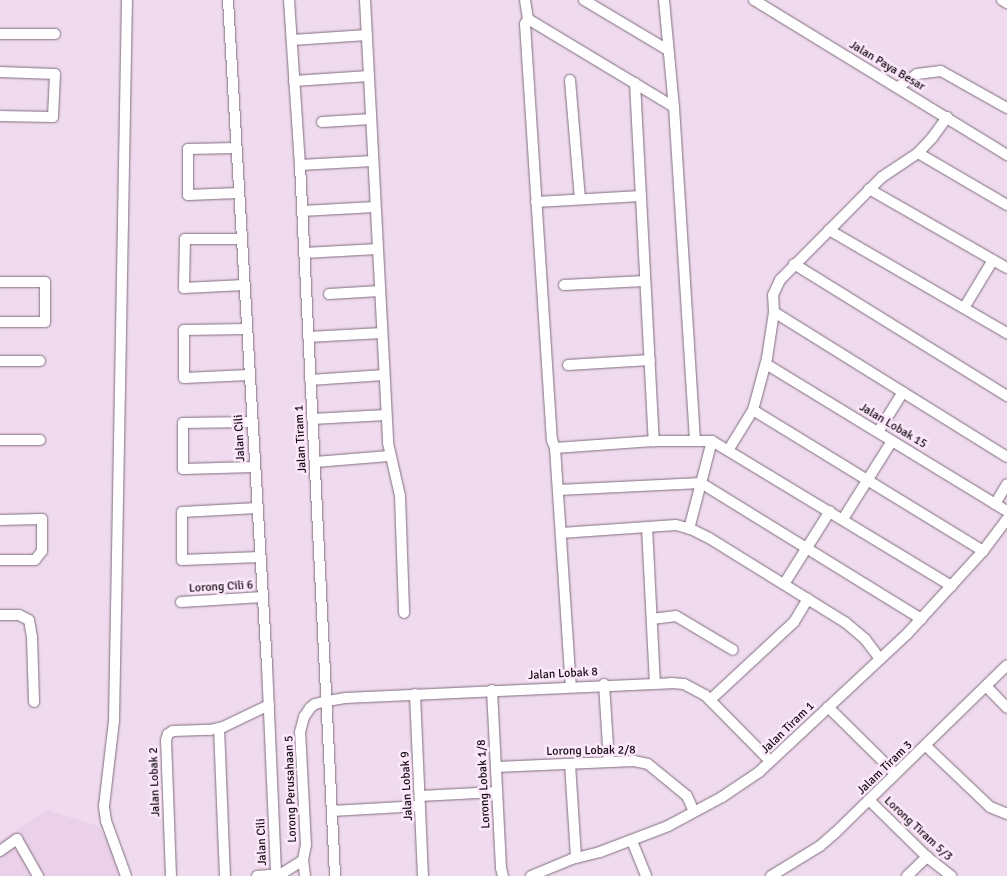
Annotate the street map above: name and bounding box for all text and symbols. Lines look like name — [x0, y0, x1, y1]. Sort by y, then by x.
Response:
street label: Jalan Paya Besar — [847, 38, 927, 94]
street label: Jalan Lobak 15 — [857, 400, 929, 452]
street label: Jalan Tiram 1 — [292, 405, 310, 473]
street label: Jalan Cili — [232, 414, 248, 462]
street label: Lorong Cili 6 — [188, 578, 254, 596]
street label: Jalan Lobak 8 — [528, 665, 598, 683]
street label: Jalan Tiram 1 — [758, 699, 818, 757]
street label: Lorong Perusahaan 5 — [282, 735, 300, 843]
street label: Jalam Tiram 3 — [854, 738, 916, 798]
street label: Lorong Lobak 1/8 — [474, 739, 494, 829]
street label: Lorong Lobak 2/8 — [546, 743, 636, 759]
street label: Jalan Lobak 2 — [147, 747, 163, 817]
street label: Jalan Lobak 9 — [398, 751, 416, 821]
street label: Lorong Tiram 5/3 — [881, 794, 955, 864]
street label: Jalan Cili — [254, 818, 270, 866]

